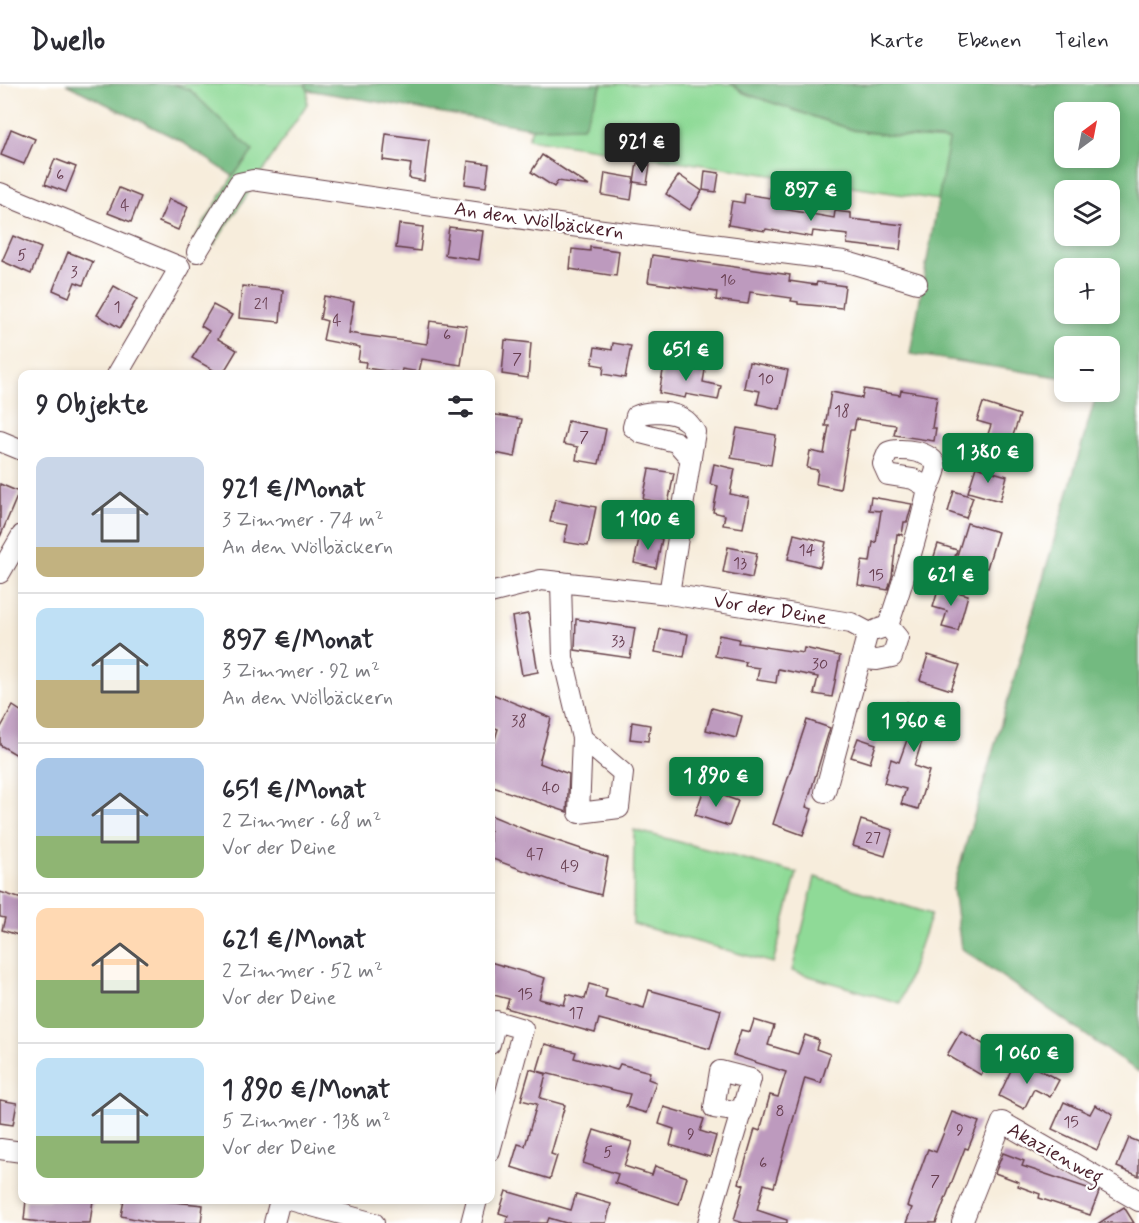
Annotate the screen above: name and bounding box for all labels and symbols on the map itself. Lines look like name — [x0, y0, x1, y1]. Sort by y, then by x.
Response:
north arrow — [1054, 102, 1120, 168]
pin: 921 € — [600, 123, 684, 174]
house number: 6 — [56, 165, 64, 186]
pin: 897 € — [769, 171, 853, 222]
house number: 4 — [120, 195, 130, 216]
street label: An den Wölbäckern — [452, 196, 626, 246]
house number: 5 — [17, 245, 27, 266]
house number: 3 — [70, 262, 78, 283]
house number: 16 — [720, 270, 736, 291]
house number: 21 — [254, 294, 268, 315]
house number: 1 — [113, 297, 121, 318]
house number: 4 — [332, 310, 342, 331]
house number: 6 — [443, 325, 451, 346]
pin: 651 € — [644, 331, 728, 382]
house number: 7 — [512, 349, 522, 370]
house number: 10 — [758, 369, 774, 390]
house number: 18 — [834, 401, 850, 422]
house number: 7 — [579, 427, 589, 448]
pin: 1 380 € — [933, 433, 1043, 484]
pin: 1 100 € — [593, 500, 703, 551]
house number: 14 — [799, 540, 816, 561]
house number: 13 — [733, 553, 747, 574]
pin: 621 € — [909, 556, 993, 607]
house number: 15 — [868, 565, 884, 586]
street label: Vor der Deine — [711, 588, 829, 632]
house number: 33 — [611, 631, 625, 652]
house number: 30 — [812, 654, 828, 675]
pin: 1 960 € — [859, 702, 969, 753]
house number: 38 — [511, 711, 527, 732]
pin: 1 890 € — [661, 757, 771, 808]
house number: 40 — [542, 778, 560, 799]
house number: 27 — [865, 828, 881, 849]
house number: 47 — [526, 844, 544, 865]
house number: 49 — [561, 856, 579, 877]
house number: 15 — [517, 984, 533, 1005]
house number: 17 — [568, 1003, 584, 1024]
pin: 1 060 € — [972, 1034, 1082, 1085]
house number: 8 — [775, 1101, 785, 1122]
house number: 15 — [1063, 1112, 1079, 1133]
street label: Akazienweg — [1001, 1116, 1108, 1193]
house number: 9 — [956, 1120, 964, 1141]
house number: 9 — [687, 1124, 695, 1145]
house number: 5 — [603, 1142, 613, 1163]
house number: 6 — [759, 1153, 767, 1174]
house number: 7 — [930, 1171, 940, 1192]

